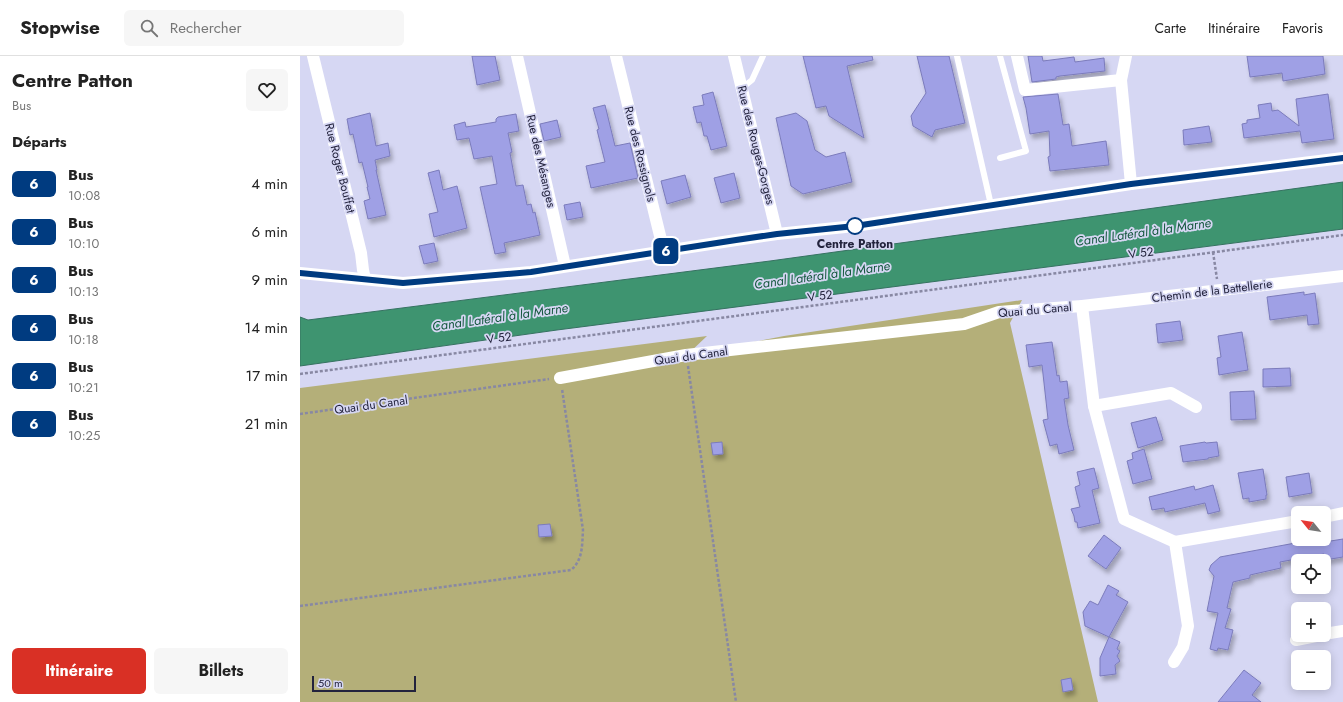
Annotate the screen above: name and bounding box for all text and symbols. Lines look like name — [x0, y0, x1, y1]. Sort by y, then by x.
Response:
search box — [124, 10, 404, 46]
text: Stopwise — [20, 14, 100, 41]
icon: search — [138, 17, 160, 39]
text: Rechercher — [170, 17, 242, 39]
text: Carte — [1154, 18, 1186, 38]
text: Itinéraire — [1208, 18, 1260, 38]
text: Favoris — [1282, 18, 1323, 38]
text: Centre Patton — [12, 67, 133, 94]
button: heart — [246, 69, 288, 111]
street label: Rue des Rouges-Gorges — [733, 84, 780, 206]
text: Bus — [12, 96, 31, 115]
street label: Rue des Rossignols — [619, 104, 661, 204]
street label: Rue des Mésanges — [522, 113, 560, 209]
street label: Rue Roger Bouffet — [320, 121, 360, 215]
text: Départs — [12, 131, 67, 153]
text: Bus — [68, 164, 93, 186]
text: 4 min — [251, 173, 288, 195]
text: 6 — [29, 174, 39, 194]
text: 10:08 — [68, 186, 100, 205]
text: Bus — [68, 212, 93, 234]
water label: Canal Latéral à la Marne — [1074, 213, 1213, 251]
marker: Centre Patton — [846, 217, 864, 235]
text: 6 min — [251, 221, 288, 243]
text: 6 — [29, 222, 39, 242]
text: 10:10 — [68, 234, 99, 253]
place label: Centre Patton — [817, 235, 893, 253]
line badge: 6 — [653, 238, 679, 264]
text: 6 — [661, 241, 671, 261]
street label: V 52 — [1127, 242, 1155, 264]
water label: Canal Latéral à la Marne — [753, 256, 892, 294]
text: Bus — [68, 260, 93, 282]
text: 9 min — [251, 269, 288, 291]
text: 6 — [29, 270, 39, 290]
street label: Chemin de la Battellerie — [1151, 275, 1273, 307]
text: 10:13 — [68, 282, 99, 301]
street label: V 52 — [806, 285, 834, 307]
water label: Canal Latéral à la Marne — [431, 298, 570, 336]
street label: Quai du Canal — [997, 298, 1073, 322]
text: Bus — [68, 308, 93, 330]
text: 14 min — [245, 317, 288, 339]
text: 6 — [29, 318, 39, 338]
street label: V 52 — [485, 327, 513, 349]
text: 10:18 — [68, 330, 99, 349]
street label: Quai du Canal — [653, 342, 729, 370]
text: Bus — [68, 356, 93, 378]
text: 17 min — [245, 365, 288, 387]
text: 6 — [29, 366, 39, 386]
text: 10:21 — [68, 378, 99, 397]
street label: Quai du Canal — [333, 391, 409, 419]
text: Bus — [68, 404, 93, 426]
text: 21 min — [245, 413, 288, 435]
text: 6 — [29, 414, 39, 434]
text: 10:25 — [68, 426, 100, 445]
north arrow — [1291, 506, 1331, 546]
map controls — [1291, 506, 1331, 690]
button: locate — [1291, 554, 1331, 594]
button: + — [1291, 602, 1331, 642]
button: Itinéraire — [12, 648, 146, 694]
button: Billets — [154, 648, 288, 694]
button: − — [1291, 650, 1331, 690]
scale bar — [312, 674, 416, 693]
text: 50 m — [318, 675, 343, 691]

